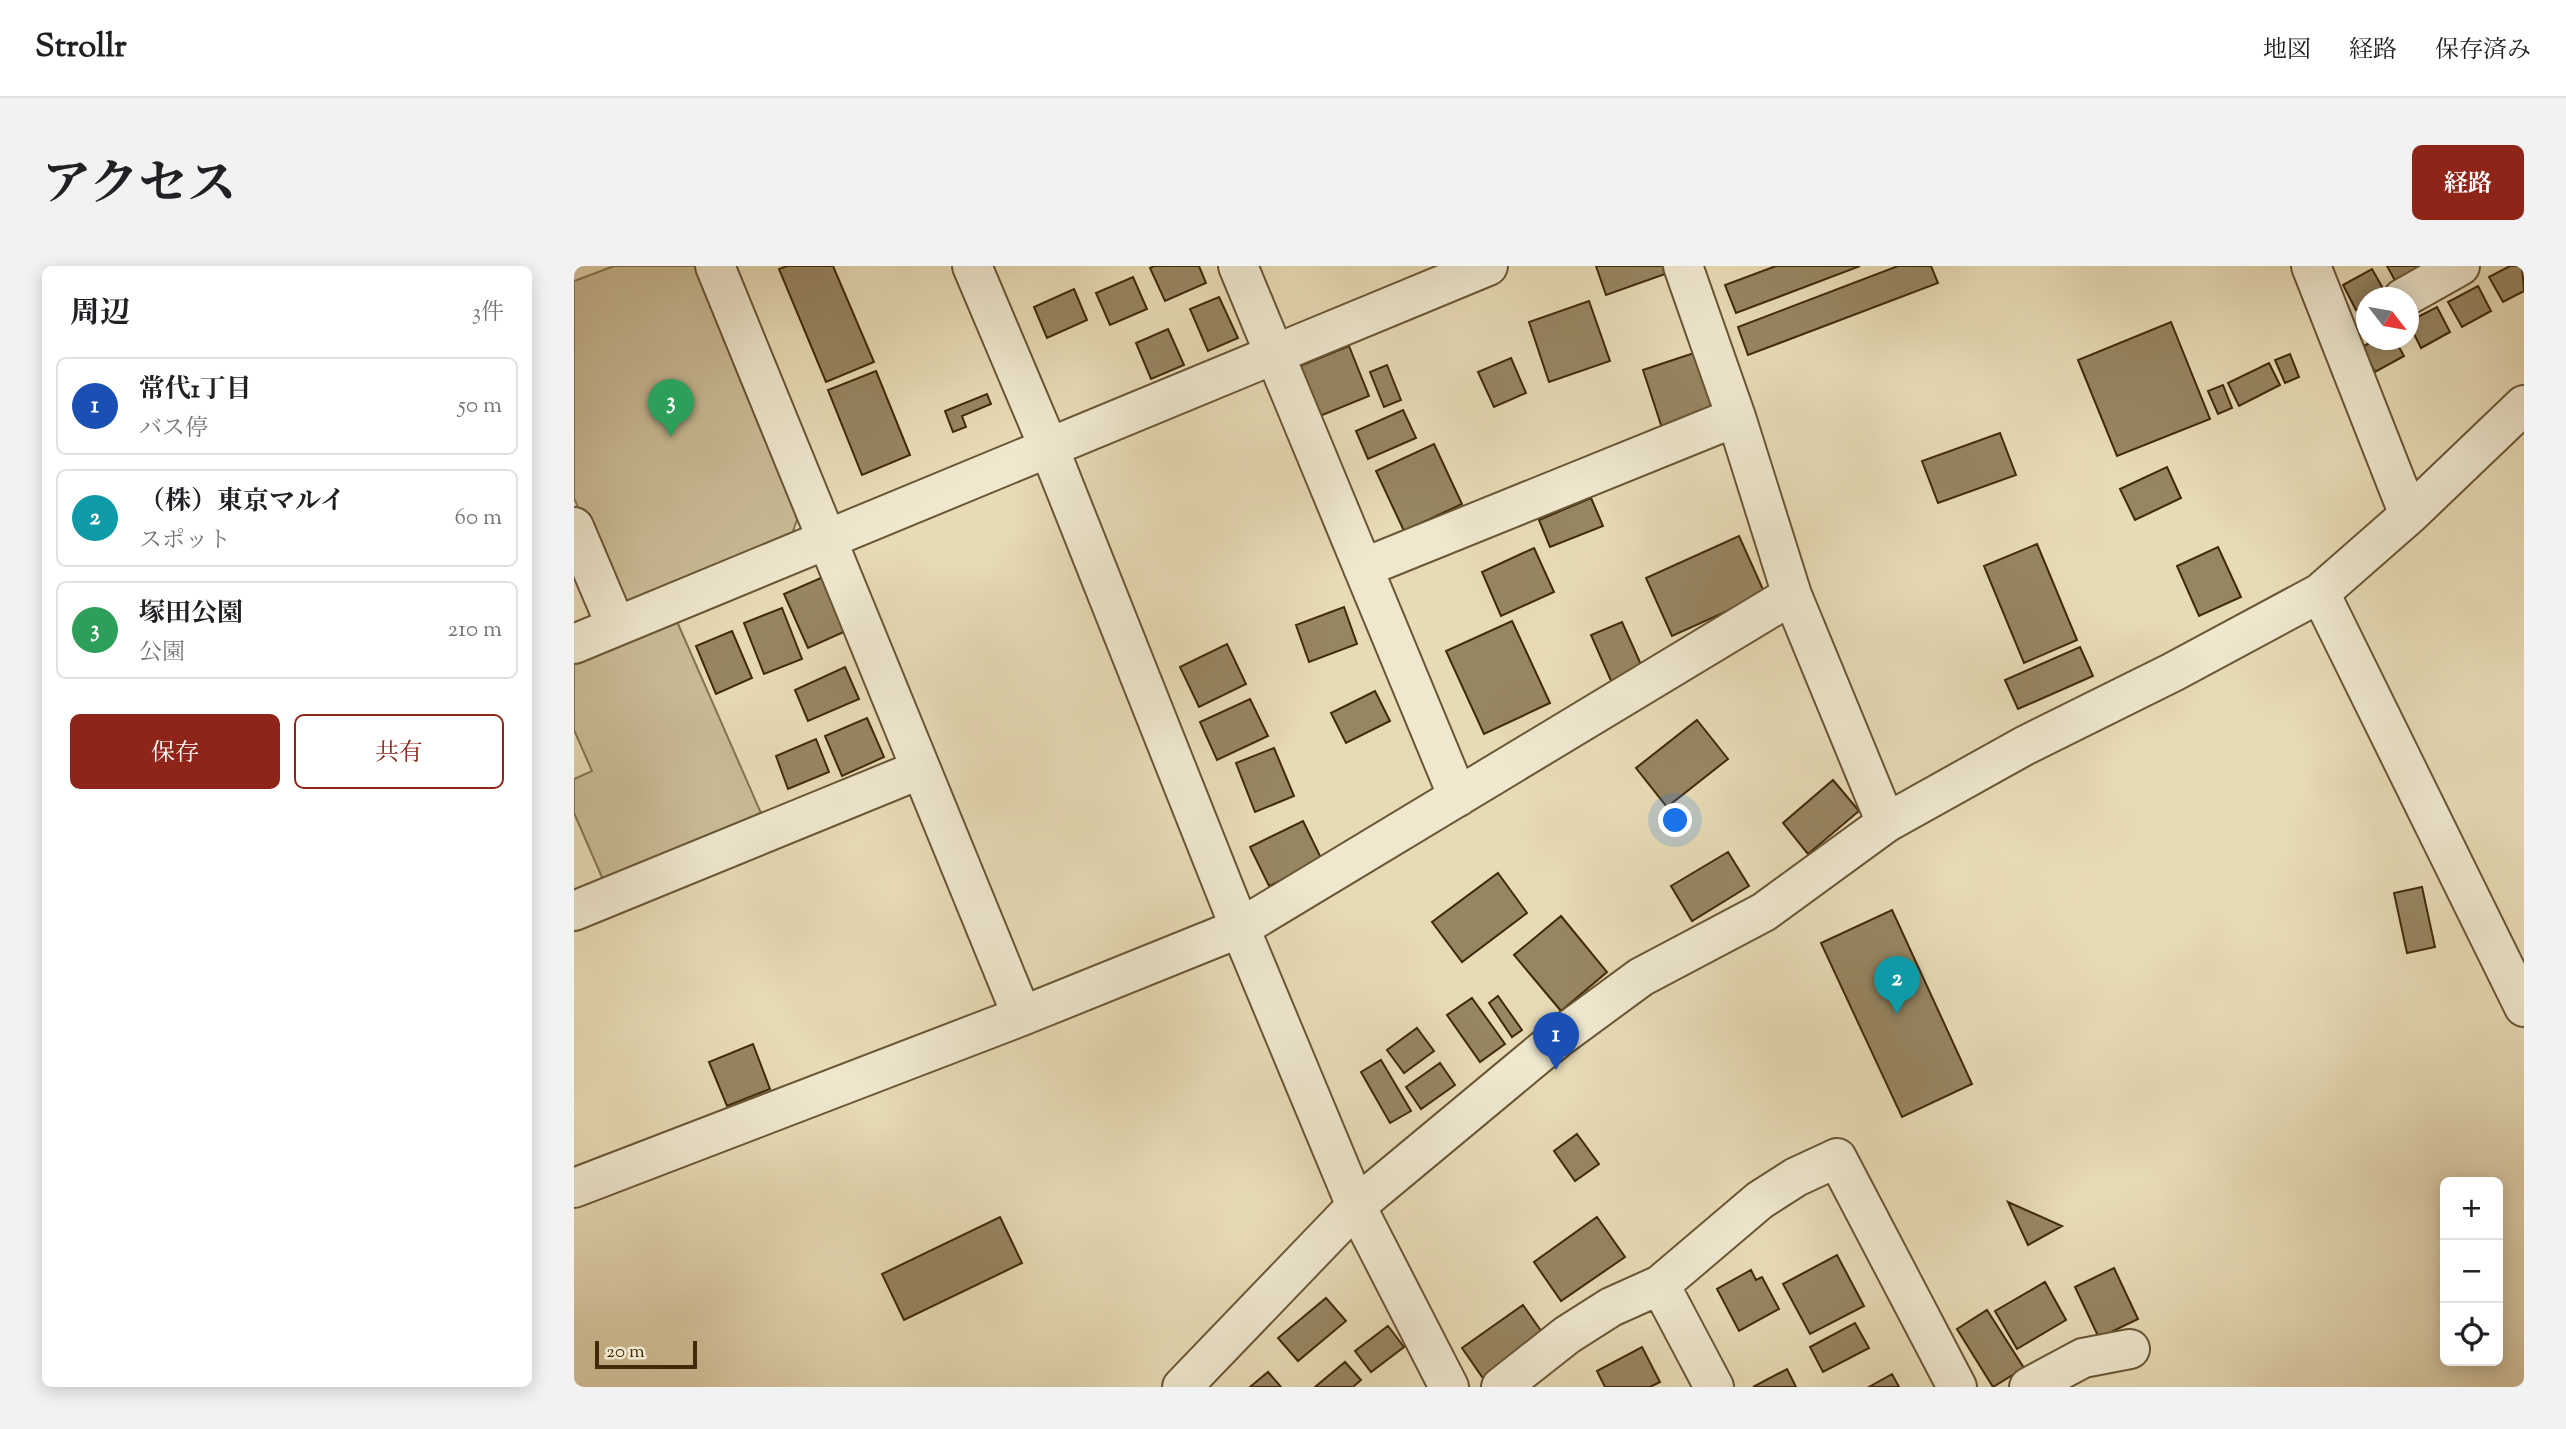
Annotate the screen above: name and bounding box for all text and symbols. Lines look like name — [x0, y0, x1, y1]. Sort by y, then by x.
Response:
text: Strollr — [35, 24, 127, 72]
text: 地図 — [2263, 34, 2311, 68]
text: 経路 — [2349, 34, 2397, 68]
text: 保存済み — [2435, 34, 2531, 68]
button: 経路 — [2412, 145, 2524, 220]
text: アクセス — [42, 152, 237, 222]
north arrow — [2356, 287, 2419, 350]
text: 周辺 — [70, 293, 130, 336]
text: 3件 — [472, 297, 504, 330]
text: 常代1丁目 — [139, 372, 252, 409]
pin: 3 — [648, 379, 694, 437]
text: 1 — [91, 390, 99, 423]
text: 50 m — [458, 390, 502, 423]
text: バス停 — [139, 413, 208, 446]
text: （株）東京マルイ — [139, 484, 346, 521]
text: 2 — [90, 502, 100, 535]
text: 60 m — [454, 502, 502, 535]
text: スポット — [139, 525, 231, 558]
text: 塚田公園 — [139, 596, 243, 633]
text: 3 — [90, 614, 100, 647]
text: 210 m — [448, 614, 502, 647]
text: 公園 — [139, 637, 185, 670]
button: 保存 — [70, 714, 280, 789]
button: 共有 — [294, 714, 504, 789]
your location — [1658, 803, 1692, 837]
pin: 2 — [1874, 956, 1920, 1014]
pin: 1 — [1533, 1012, 1579, 1070]
map controls — [2440, 1177, 2503, 1366]
button: + — [2440, 1177, 2503, 1240]
button: − — [2440, 1240, 2503, 1303]
button: locate — [2440, 1303, 2503, 1366]
scale bar — [595, 1338, 696, 1370]
text: 20 m — [606, 1339, 645, 1366]

